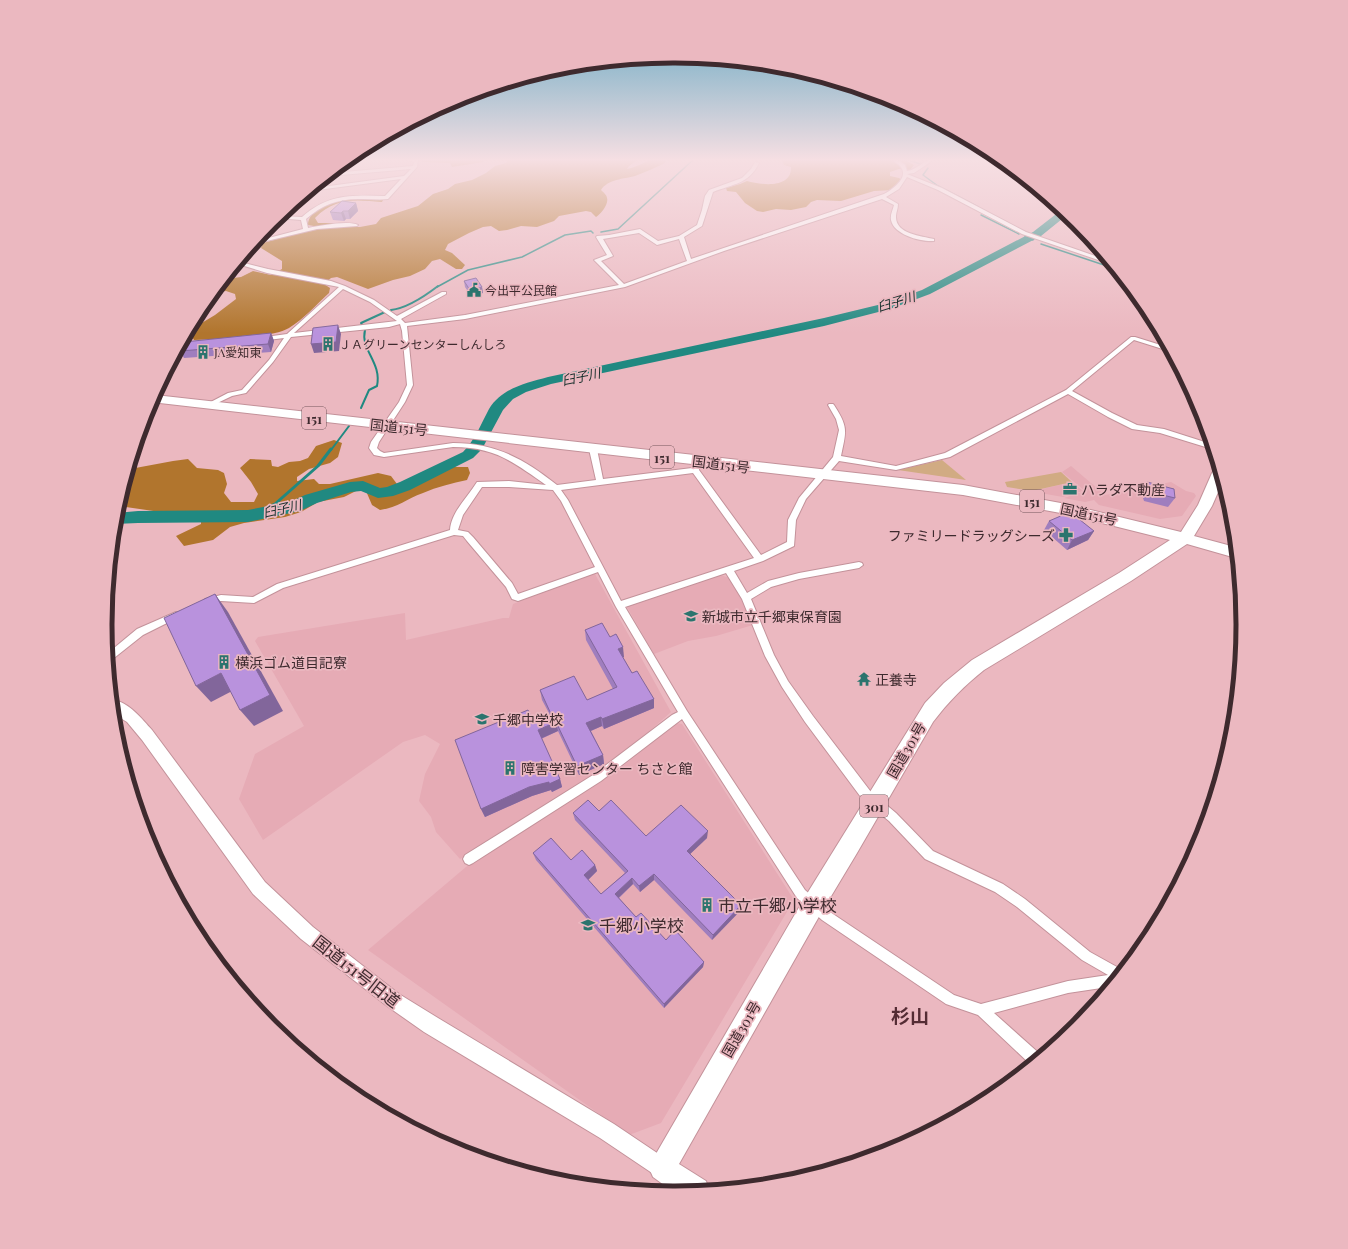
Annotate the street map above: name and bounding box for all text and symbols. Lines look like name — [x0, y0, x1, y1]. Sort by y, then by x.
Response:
public building icon: 今出平公民館 — [466, 282, 482, 298]
place label: 今出平公民館 — [485, 282, 557, 298]
water label: 臼子川 — [875, 287, 919, 315]
building icon: ＪＡグリーンセンターしんしろ — [320, 336, 336, 352]
place label: ＪＡグリーンセンターしんしろ — [339, 336, 506, 352]
building icon: JA愛知東 — [195, 344, 211, 360]
place label: JA愛知東 — [213, 344, 261, 360]
water label: 臼子川 — [560, 363, 604, 388]
road number: 151 — [302, 407, 326, 429]
street label: 国道151号 — [369, 415, 429, 439]
road number: 151 — [650, 446, 674, 468]
street label: 国道151号 — [691, 451, 751, 477]
place label: ハラダ不動産 — [1081, 480, 1165, 499]
office icon: ハラダ不動産 — [1062, 481, 1078, 497]
road number: 151 — [1020, 490, 1044, 512]
water label: 臼子川 — [261, 495, 305, 521]
street label: 国道151号 — [1059, 499, 1119, 529]
place label: ファミリードラッグシーズ — [888, 526, 1055, 545]
pharmacy icon: ファミリードラッグシーズ — [1058, 527, 1074, 543]
place label: 新城市立千郷東保育園 — [702, 607, 842, 626]
school or university icon: 新城市立千郷東保育園 — [683, 608, 699, 624]
place label: 横浜ゴム道目記寮 — [235, 653, 347, 672]
building icon: 横浜ゴム道目記寮 — [216, 654, 232, 670]
place label: 正養寺 — [875, 670, 917, 689]
temple icon: 正養寺 — [856, 671, 872, 687]
place label: 千郷中学校 — [493, 710, 563, 729]
school or university icon: 千郷中学校 — [474, 711, 490, 727]
street label: 国道301号 — [882, 718, 930, 782]
place label: 障害学習センター ちさと館 — [521, 759, 693, 778]
building icon: 障害学習センター ちさと館 — [502, 760, 518, 776]
road number: 301 — [860, 795, 888, 817]
place label: 市立千郷小学校 — [718, 894, 837, 916]
building icon: 市立千郷小学校 — [699, 897, 715, 913]
place label: 千郷小学校 — [599, 914, 684, 936]
school or university icon: 千郷小学校 — [580, 917, 596, 933]
street label: 国道151号旧道 — [309, 930, 405, 1012]
street label: 国道301号 — [717, 997, 765, 1061]
district label: 杉山 — [891, 1002, 929, 1028]

